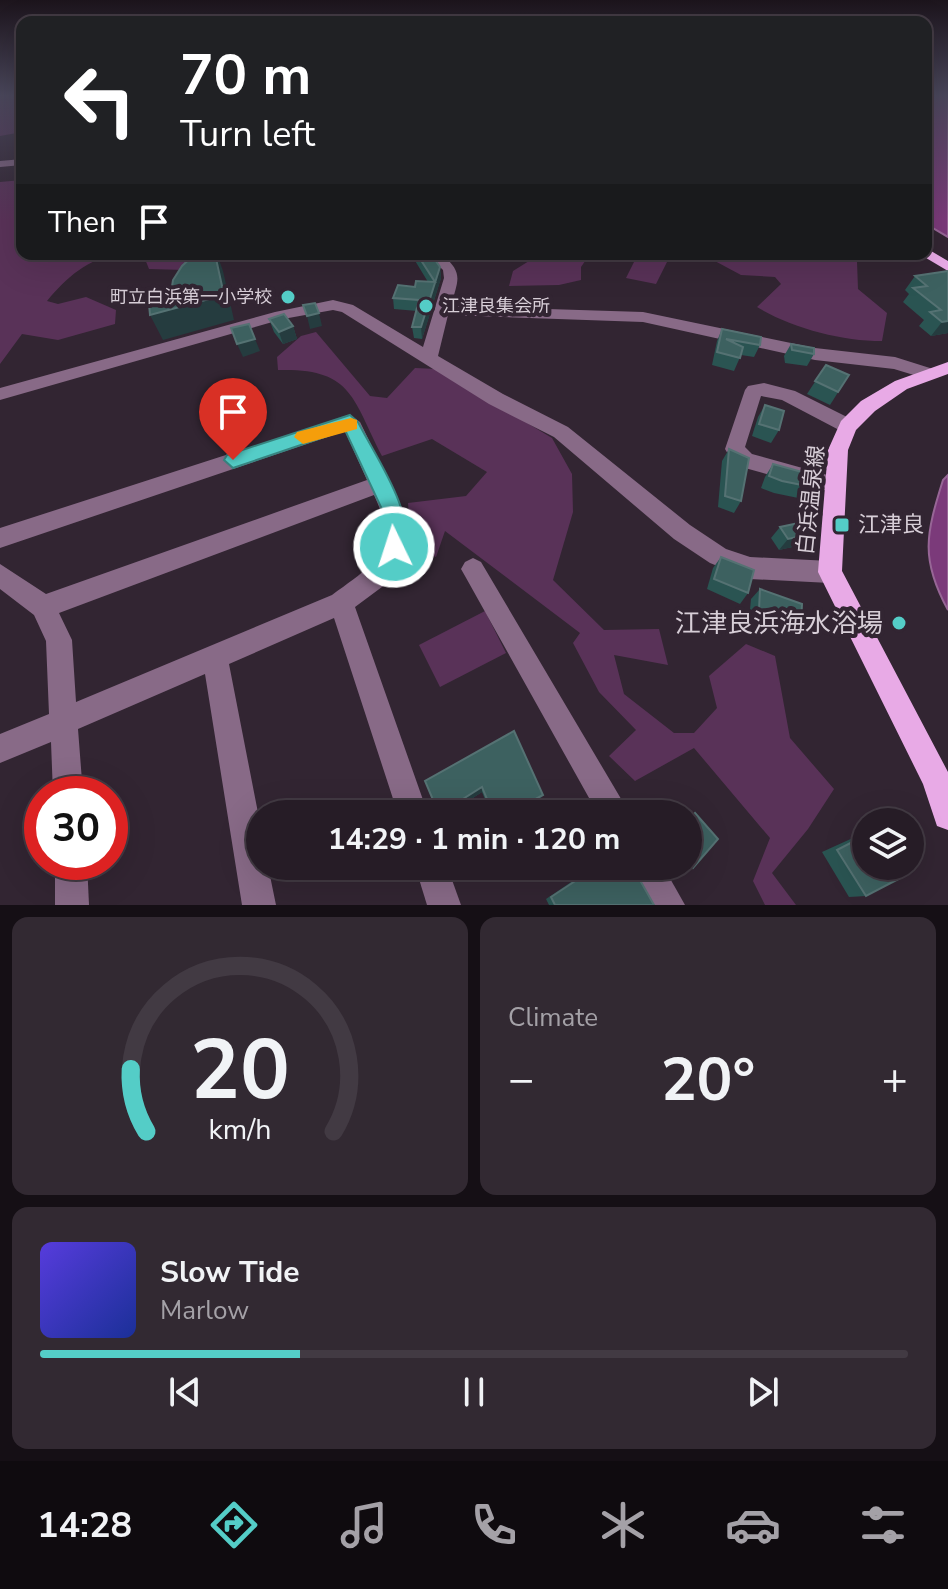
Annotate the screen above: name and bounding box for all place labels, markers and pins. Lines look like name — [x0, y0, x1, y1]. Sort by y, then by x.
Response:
place label: 町立白浜第一小学校 — [110, 285, 272, 309]
marker: 町立白浜第一小学校 — [279, 288, 297, 306]
place label: 江津良集会所 — [442, 294, 550, 318]
marker: 江津良集会所 — [417, 297, 435, 315]
pin — [199, 378, 267, 460]
place label: 江津良 — [858, 510, 924, 540]
marker: 江津良 — [833, 516, 851, 534]
place label: 江津良浜海水浴場 — [675, 606, 883, 641]
marker: 江津良浜海水浴場 — [890, 614, 908, 632]

